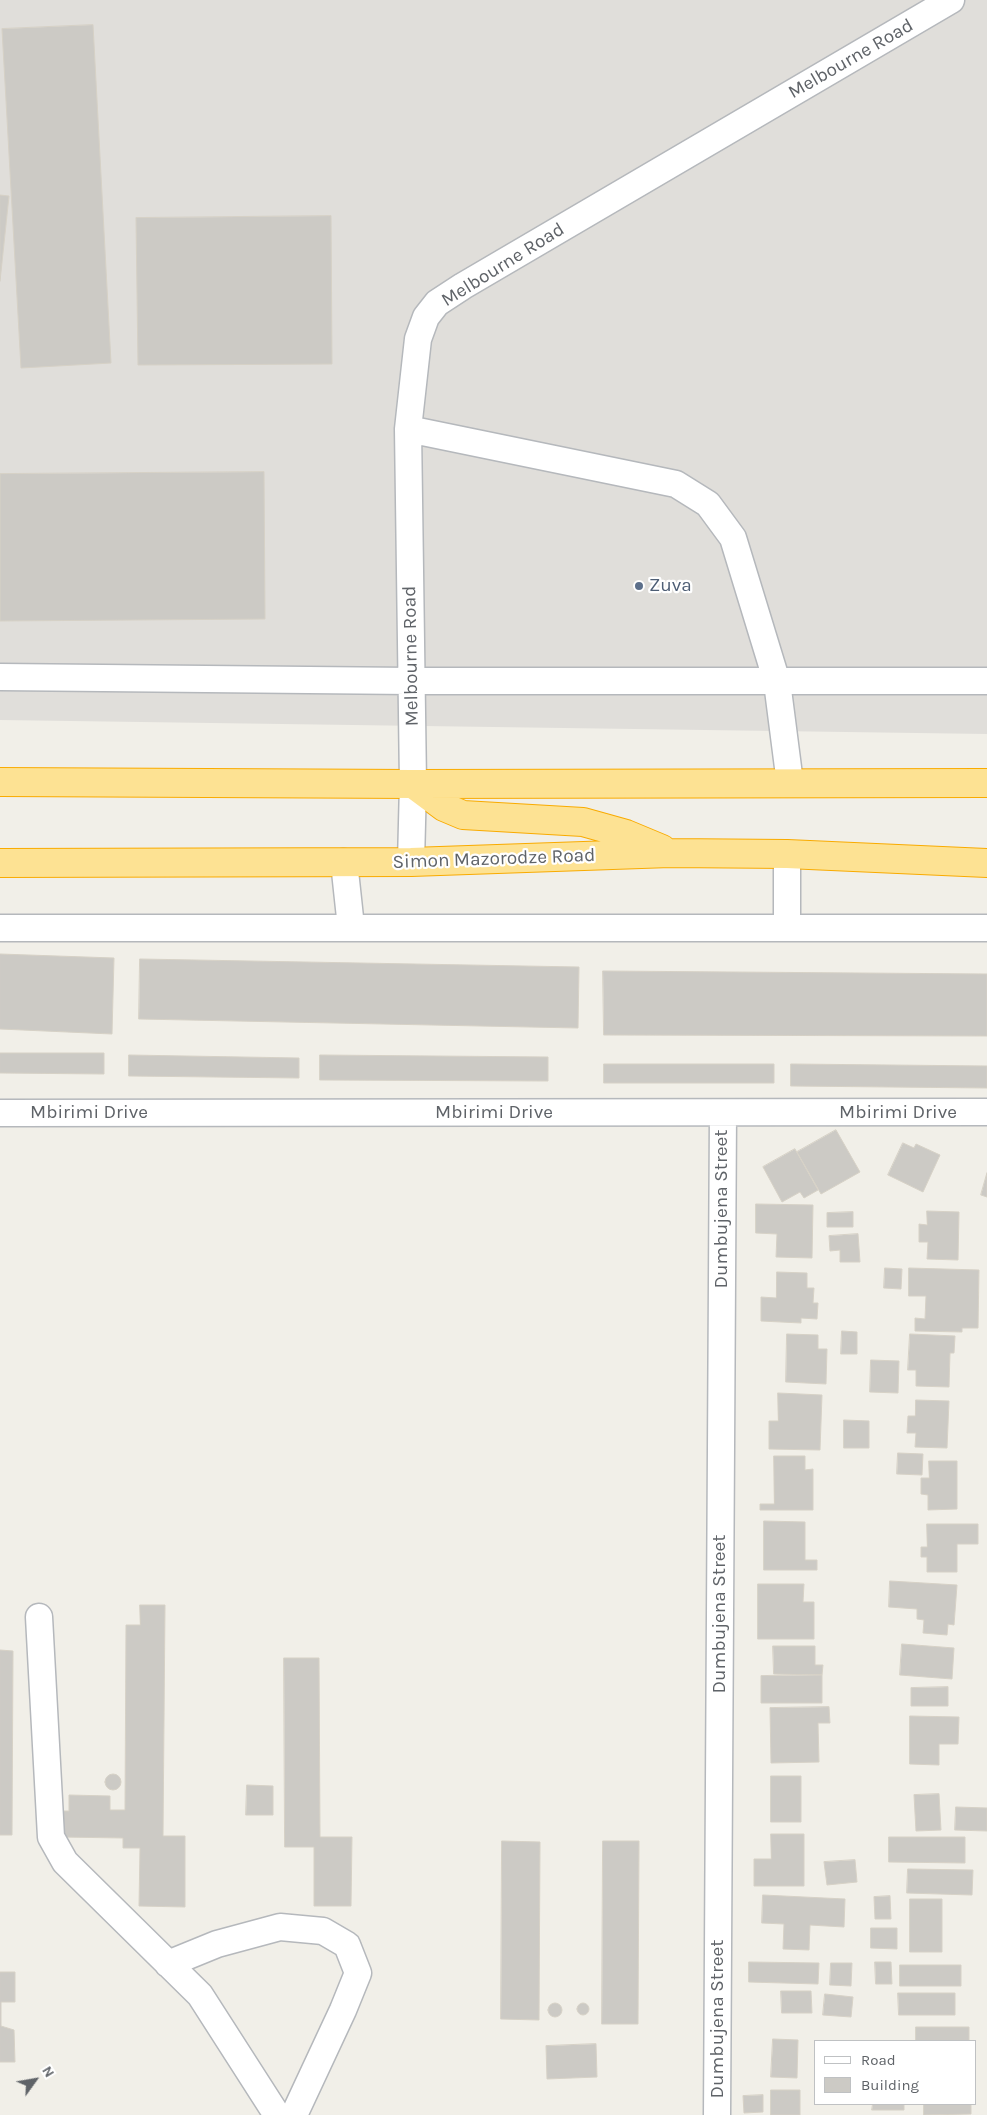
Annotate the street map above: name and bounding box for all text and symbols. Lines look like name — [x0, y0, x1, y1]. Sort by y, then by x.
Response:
street label: Melbourne Road — [784, 14, 918, 104]
street label: Melbourne Road — [437, 218, 569, 312]
place label: Zuva — [649, 575, 692, 597]
marker: Zuva — [633, 580, 645, 592]
street label: Melbourne Road — [398, 585, 424, 727]
street label: Simon Mazorodze Road — [392, 844, 596, 874]
street label: Mbirimi Drive — [30, 1102, 148, 1124]
street label: Mbirimi Drive — [435, 1102, 553, 1124]
street label: Mbirimi Drive — [839, 1102, 957, 1124]
street label: Dumbujena Street — [711, 1130, 733, 1288]
street label: Dumbujena Street — [709, 1535, 731, 1693]
street label: Dumbujena Street — [707, 1940, 729, 2098]
legend — [814, 2040, 977, 2105]
text: Road — [861, 2051, 896, 2069]
north arrow — [10, 2055, 60, 2105]
text: N — [38, 2063, 58, 2081]
text: Building — [861, 2076, 919, 2094]

